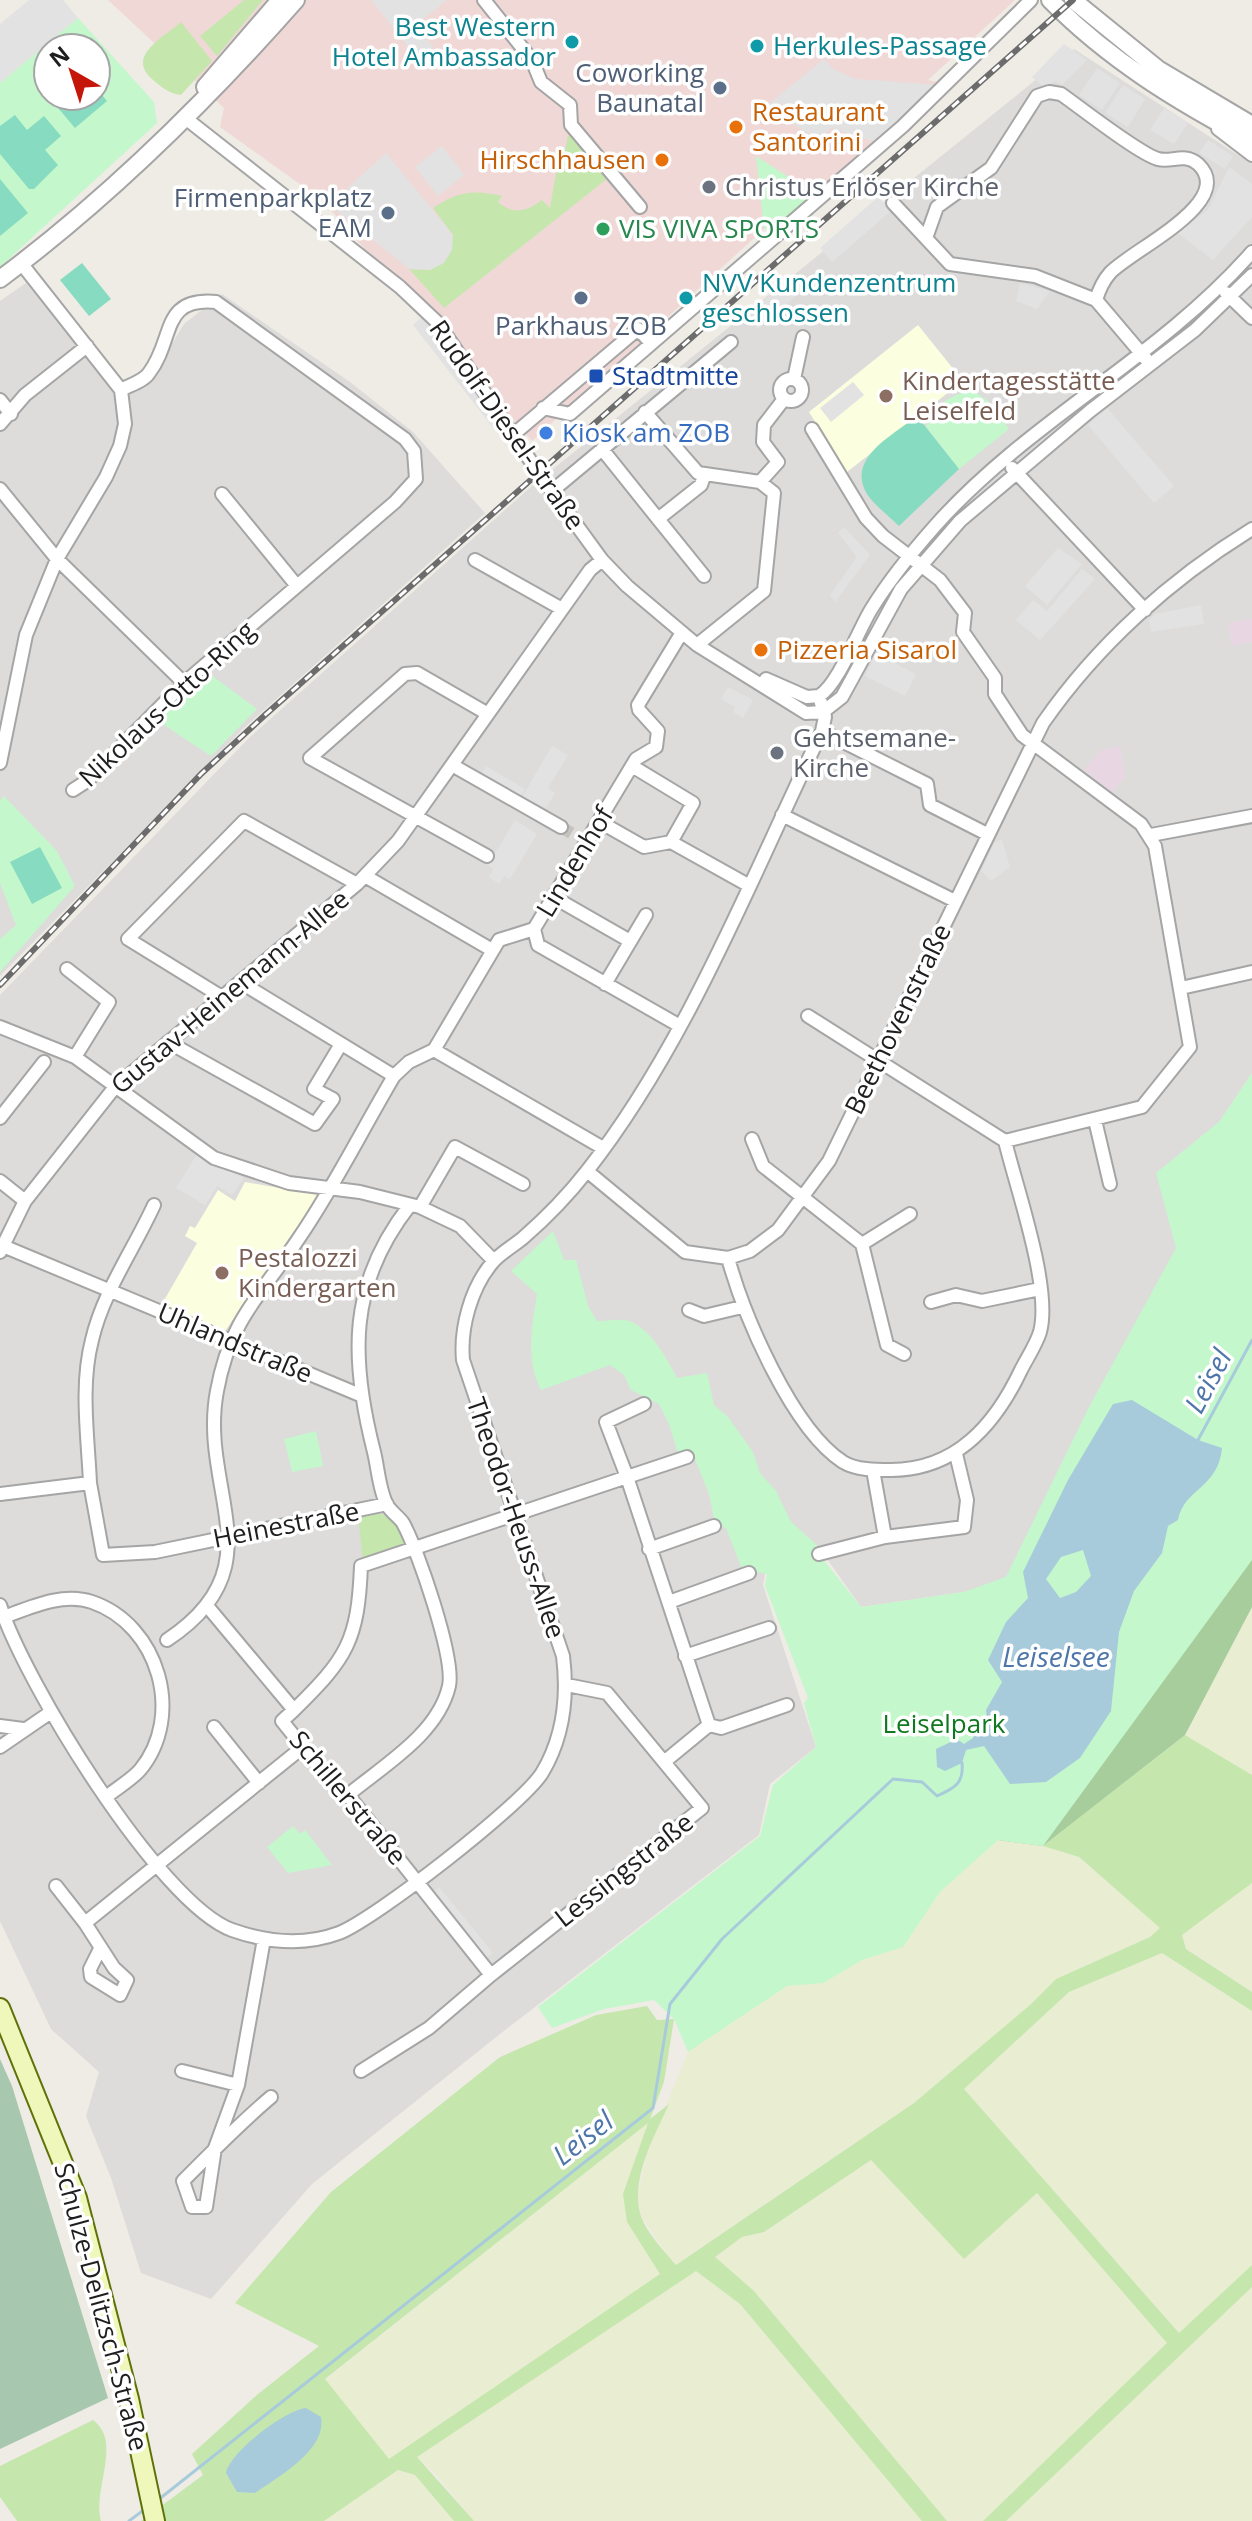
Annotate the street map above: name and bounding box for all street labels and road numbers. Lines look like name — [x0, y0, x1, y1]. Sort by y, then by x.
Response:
street label: Rudolf-Diesel-Straße — [422, 312, 594, 537]
street label: Nikolaus-Otto-Ring — [70, 612, 262, 794]
street label: Lindenhof — [527, 798, 622, 923]
street label: Gustav-Heinemann-Allee — [103, 881, 356, 1102]
street label: Beethovenstraße — [835, 917, 959, 1120]
street label: Uhlandstraße — [152, 1293, 318, 1391]
street label: Theodor-Heuss-Allee — [459, 1392, 575, 1643]
street label: Heinestraße — [210, 1492, 362, 1556]
street label: Schillerstraße — [282, 1723, 416, 1872]
street label: Lessingstraße — [546, 1804, 700, 1935]
street label: Schulze-Delitzsch-Straße — [46, 2159, 158, 2455]

